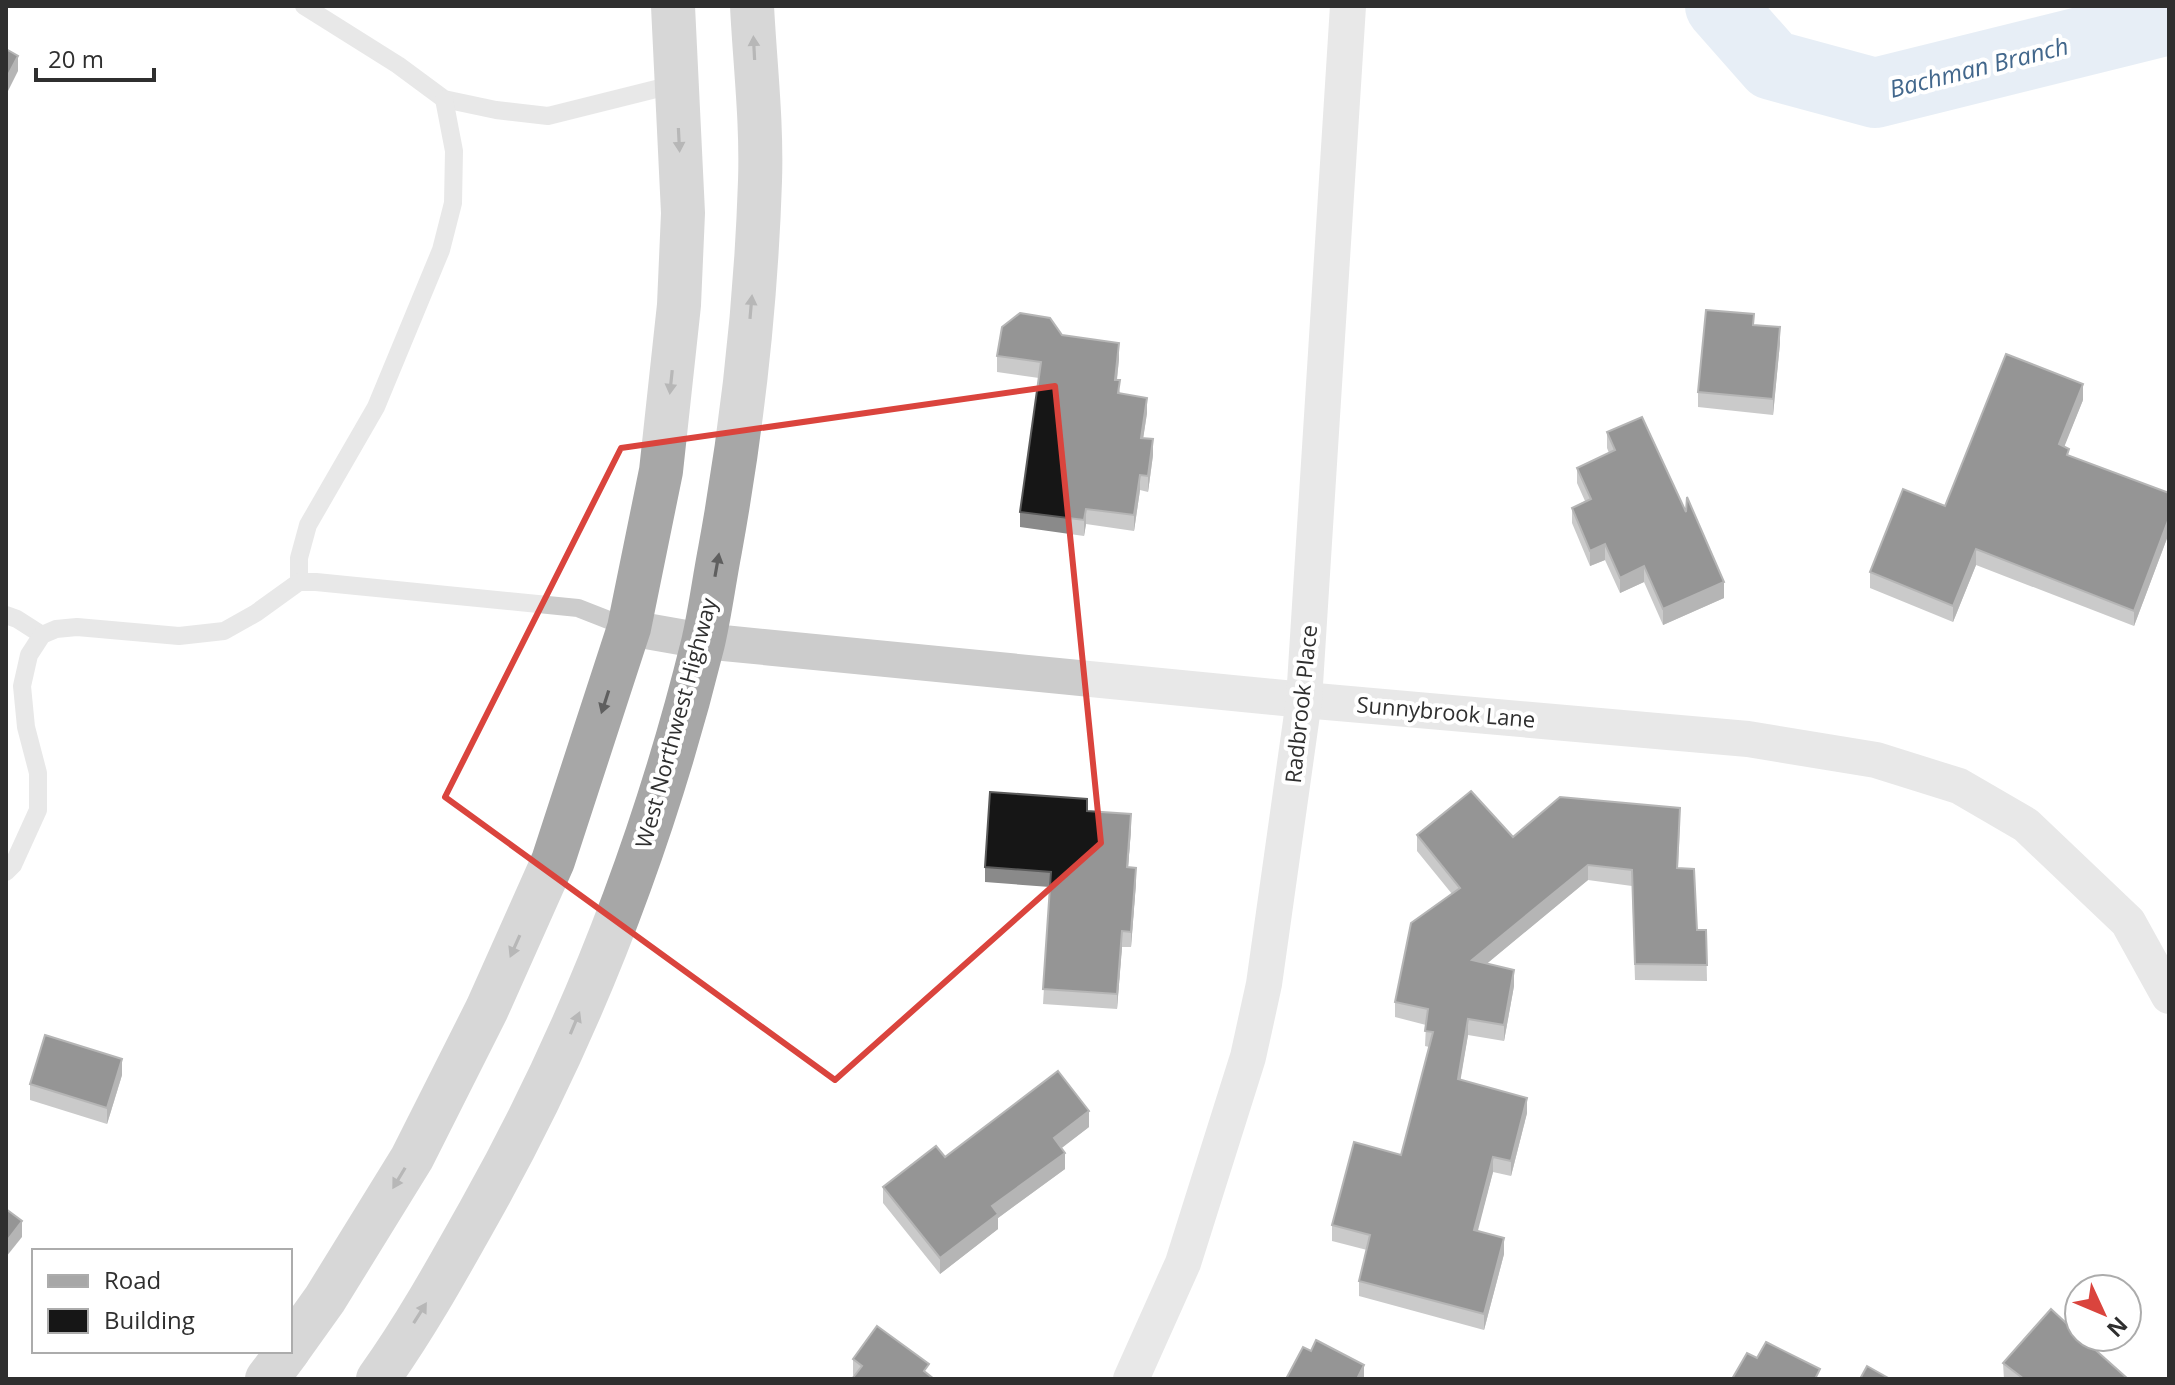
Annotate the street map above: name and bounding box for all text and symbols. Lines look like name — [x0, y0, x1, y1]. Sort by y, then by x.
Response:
water label: Bachman Branch — [1886, 28, 2072, 105]
scale bar — [36, 32, 154, 82]
one-way arrow — [748, 34, 761, 60]
text: 20 m — [48, 42, 104, 75]
one-way arrow — [673, 128, 686, 153]
one-way arrow — [745, 294, 758, 319]
one-way arrow — [664, 370, 677, 395]
one-way arrow — [712, 552, 724, 577]
street label: West Northwest Highway — [627, 593, 723, 851]
street label: Radbrook Place — [1277, 623, 1323, 785]
street label: Sunnybrook Lane — [1355, 688, 1537, 734]
one-way arrow — [598, 690, 610, 714]
one-way arrow — [508, 934, 522, 958]
one-way arrow — [568, 1011, 581, 1035]
one-way arrow — [392, 1167, 406, 1189]
legend — [32, 1249, 292, 1353]
text: Road — [104, 1263, 161, 1296]
north arrow — [2063, 1273, 2143, 1353]
one-way arrow — [413, 1302, 427, 1324]
text: Building — [104, 1303, 195, 1336]
text: N — [2101, 1311, 2135, 1344]

